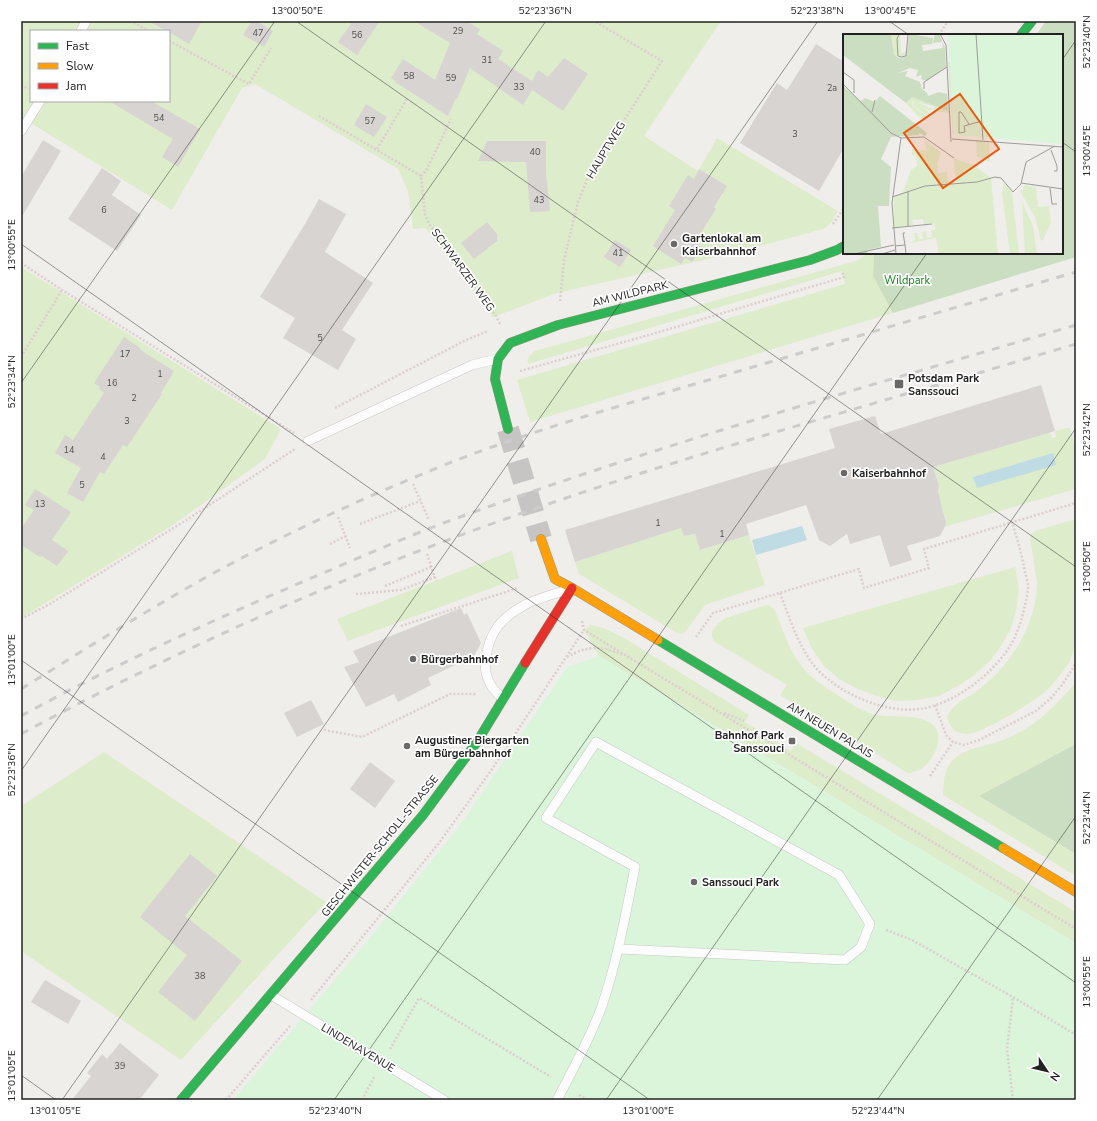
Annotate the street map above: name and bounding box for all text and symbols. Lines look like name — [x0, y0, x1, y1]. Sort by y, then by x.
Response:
text: 13°00'50"E — [271, 4, 323, 18]
text: 52°23'36"N — [518, 4, 572, 18]
text: 52°23'38"N — [790, 4, 844, 18]
text: 13°00'45"E — [864, 4, 916, 18]
text: 52°23'40"N — [1080, 15, 1094, 69]
house number: 29 — [453, 25, 463, 37]
house number: 47 — [253, 27, 263, 39]
house number: 56 — [352, 29, 362, 41]
legend — [30, 30, 170, 102]
inset map — [843, 34, 1063, 254]
text: Fast — [66, 38, 89, 54]
house number: 31 — [482, 54, 492, 66]
text: Slow — [66, 58, 94, 74]
house number: 58 — [404, 70, 414, 82]
house number: 59 — [446, 72, 456, 84]
text: Jam — [65, 78, 87, 94]
house number: 33 — [514, 81, 524, 93]
house number: 2a — [827, 82, 837, 94]
house number: 54 — [154, 112, 165, 124]
house number: 57 — [365, 115, 375, 127]
street label: HAUPTWEG — [583, 119, 629, 181]
text: 13°00'45"E — [1080, 125, 1094, 177]
house number: 3 — [792, 128, 798, 140]
house number: 40 — [530, 146, 540, 158]
house number: 43 — [534, 194, 544, 206]
house number: 6 — [101, 204, 107, 216]
text: 13°00'55"E — [5, 219, 19, 271]
street label: SCHWARZER WEG — [428, 226, 498, 314]
place label: Gartenlokal am Kaiserbahnhof — [682, 231, 761, 259]
marker: Gartenlokal am Kaiserbahnhof — [669, 239, 679, 249]
house number: 41 — [613, 247, 623, 259]
park label: Wildpark — [884, 273, 930, 288]
street label: AM WILDPARK — [590, 277, 671, 311]
house number: 5 — [317, 332, 323, 344]
house number: 17 — [120, 348, 130, 360]
text: 52°23'34"N — [5, 355, 19, 409]
house number: 1 — [157, 368, 163, 380]
place label: Potsdam Park Sanssouci — [908, 371, 980, 399]
house number: 16 — [107, 377, 117, 389]
marker: Potsdam Park Sanssouci — [893, 378, 905, 390]
house number: 2 — [131, 392, 137, 404]
text: 52°23'42"N — [1080, 403, 1094, 457]
house number: 3 — [124, 415, 130, 427]
house number: 14 — [64, 444, 75, 456]
house number: 4 — [100, 451, 106, 463]
place label: Kaiserbahnhof — [852, 466, 927, 481]
marker: Kaiserbahnhof — [839, 468, 849, 478]
house number: 5 — [79, 479, 85, 491]
house number: 13 — [35, 498, 45, 510]
house number: 1 — [655, 517, 661, 529]
house number: 1 — [719, 528, 725, 540]
text: 13°00'50"E — [1080, 541, 1094, 593]
text: 13°01'00"E — [5, 634, 19, 686]
place label: Bürgerbahnhof — [421, 652, 499, 667]
marker: Bürgerbahnhof — [408, 654, 418, 664]
street label: AM NEUEN PALAIS — [784, 698, 876, 762]
place label: Bahnhof Park Sanssouci — [715, 728, 785, 756]
place label: Augustiner Biergarten am Bürgerbahnhof — [415, 733, 529, 761]
marker: Bahnhof Park Sanssouci — [787, 736, 797, 746]
marker: Augustiner Biergarten am Bürgerbahnhof — [402, 741, 412, 751]
text: 52°23'36"N — [5, 743, 19, 797]
street label: GESCHWISTER-SCHOLL-STRASSE — [318, 772, 442, 920]
text: 52°23'44"N — [1080, 791, 1094, 845]
place label: Sanssouci Park — [702, 875, 780, 890]
marker: Sanssouci Park — [689, 877, 699, 887]
text: 13°00'55"E — [1080, 956, 1094, 1008]
house number: 38 — [195, 970, 205, 982]
street label: LINDENAVENUE — [318, 1020, 398, 1076]
text: 13°01'05"E — [5, 1050, 19, 1102]
north arrow — [1027, 1051, 1067, 1091]
house number: 39 — [115, 1060, 125, 1072]
text: N — [1046, 1069, 1063, 1084]
text: 13°01'05"E — [29, 1104, 81, 1118]
text: 52°23'40"N — [308, 1104, 362, 1118]
text: 13°01'00"E — [622, 1104, 674, 1118]
text: 52°23'44"N — [851, 1104, 905, 1118]

